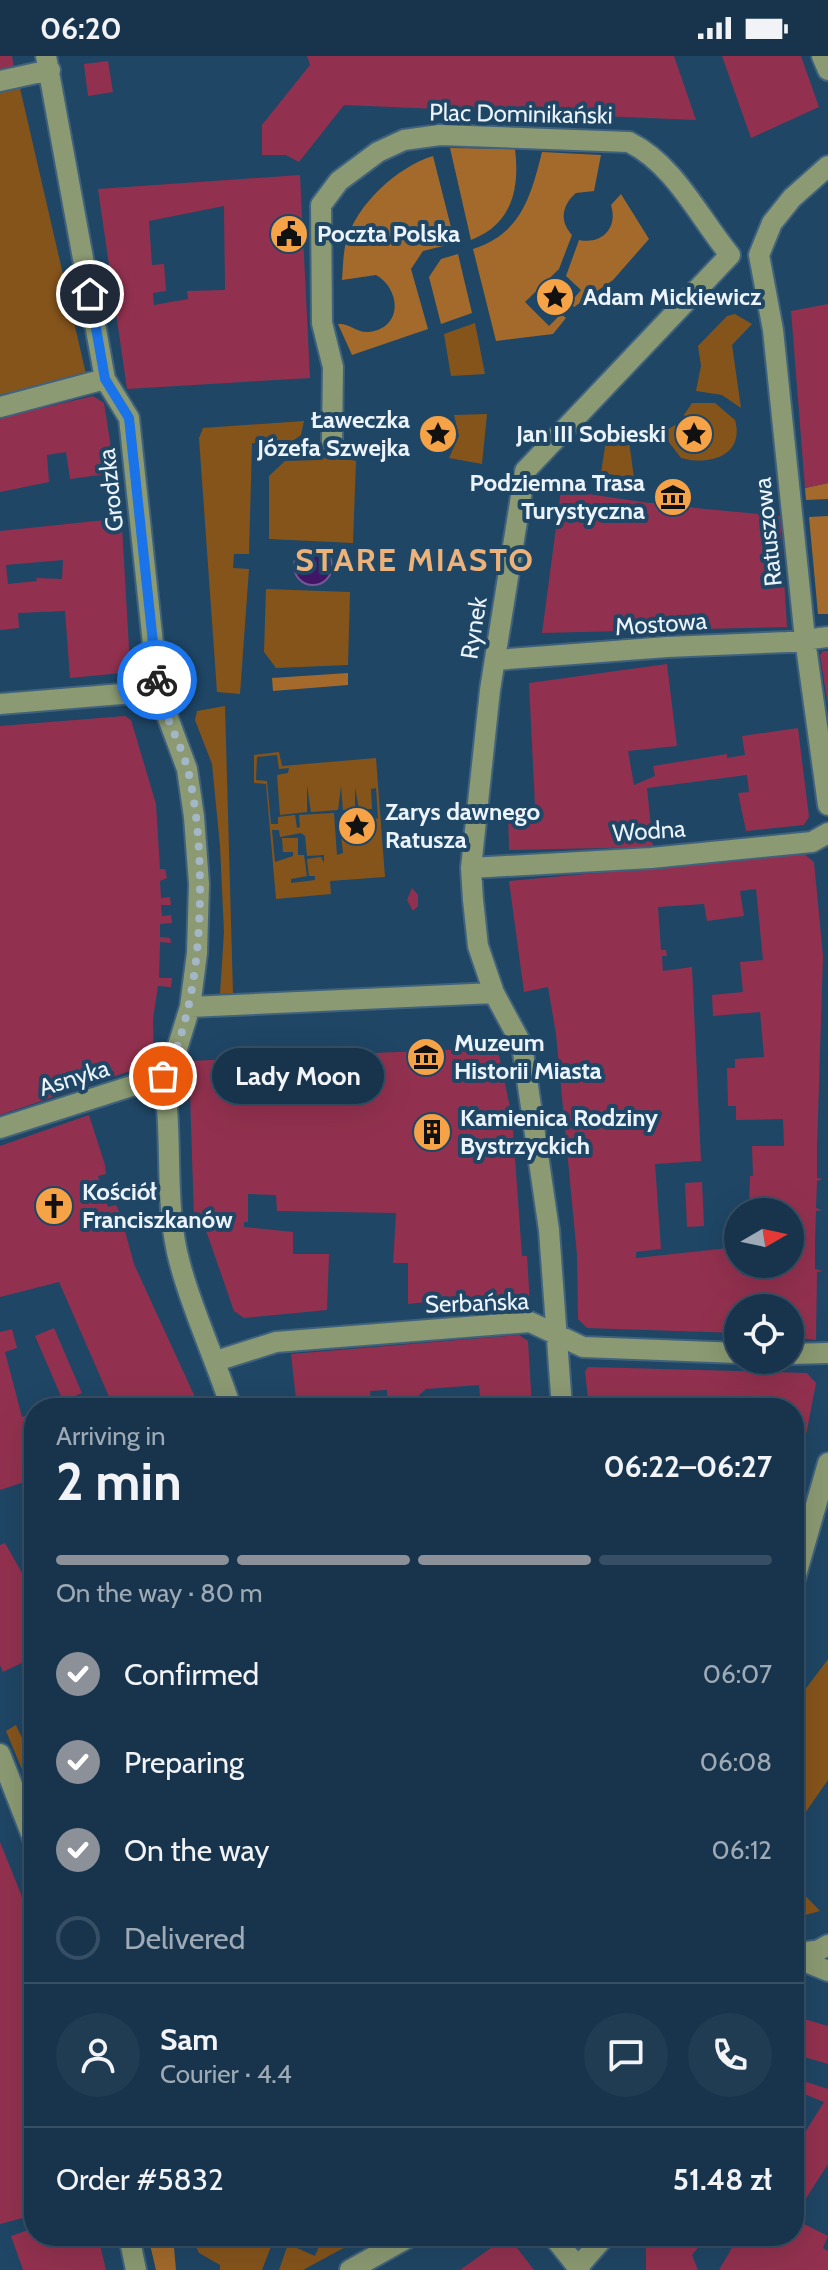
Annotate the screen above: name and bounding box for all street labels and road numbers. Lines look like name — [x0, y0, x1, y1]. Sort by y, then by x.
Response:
street label: Plac Dominikański — [429, 97, 613, 130]
street label: Grodzka — [92, 447, 129, 533]
street label: Ratuszowa — [747, 476, 788, 588]
street label: Rynek — [454, 594, 493, 661]
street label: Mostowa — [614, 606, 708, 641]
street label: Wodna — [611, 813, 687, 848]
street label: Asnyka — [35, 1053, 113, 1102]
street label: Serbańska — [424, 1286, 530, 1319]

